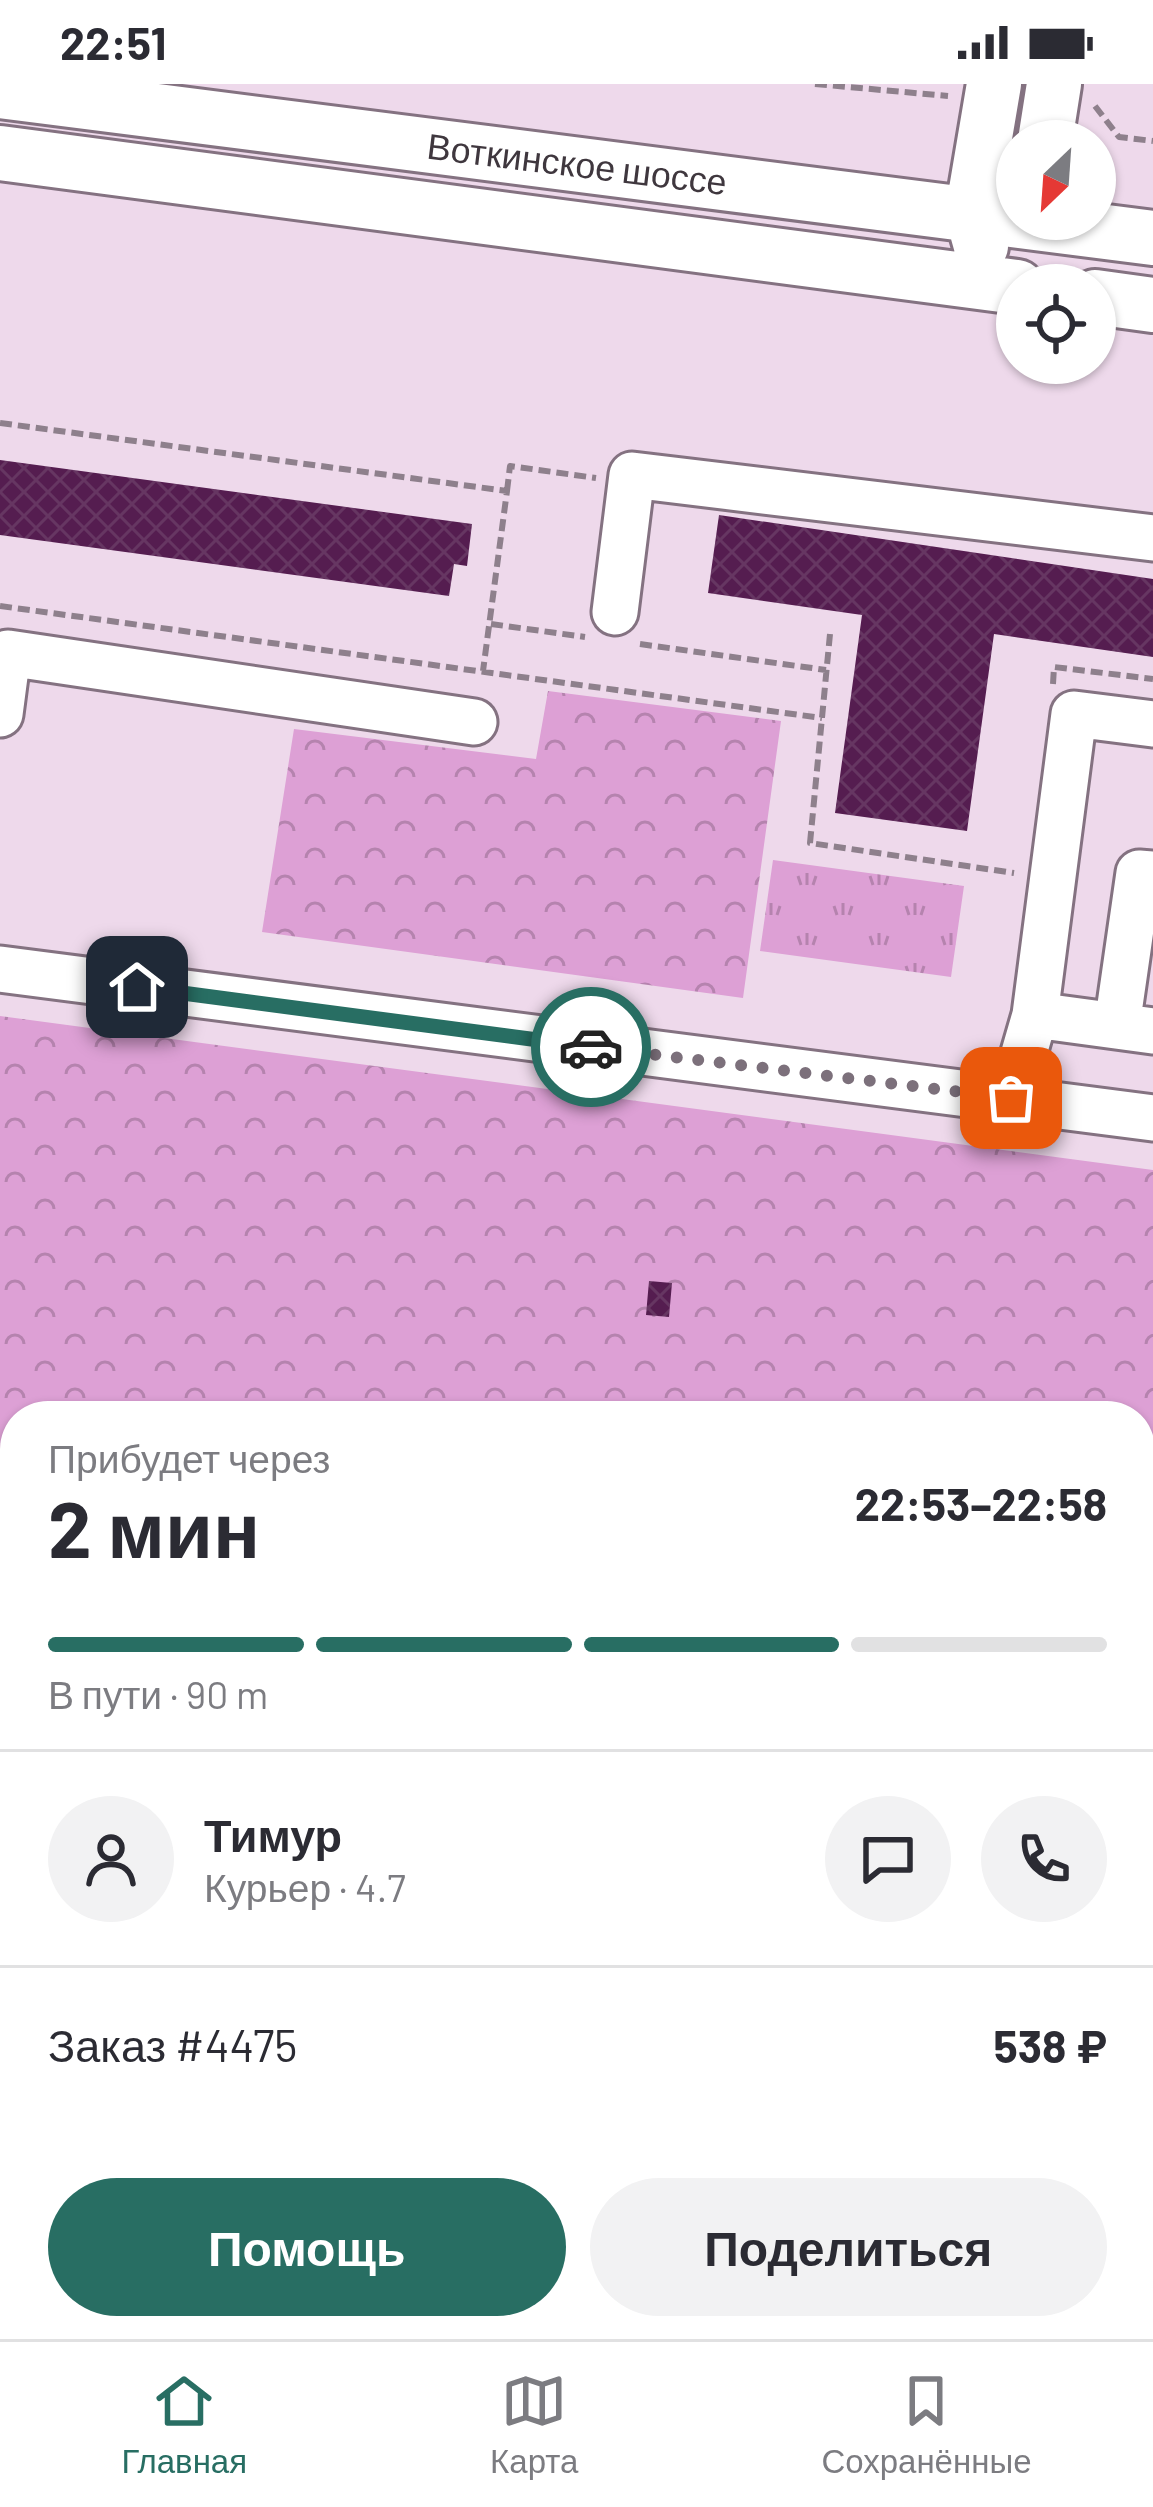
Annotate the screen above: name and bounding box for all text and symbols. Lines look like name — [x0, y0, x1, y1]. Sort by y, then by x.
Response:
text: 22:51 — [60, 15, 166, 69]
north arrow — [996, 120, 1116, 240]
map controls — [996, 120, 1116, 384]
street label: Воткинское шоссе — [425, 123, 730, 202]
button: locate — [996, 264, 1116, 384]
pin — [86, 936, 188, 1038]
icon: home — [104, 954, 170, 1020]
courier — [531, 987, 651, 1107]
icon: car — [558, 1014, 624, 1080]
pin — [960, 1047, 1062, 1149]
icon: bag — [978, 1065, 1044, 1131]
text: Прибудет через — [48, 1434, 330, 1481]
text: 22:53–22:58 — [855, 1476, 1107, 1530]
text: 2 мин — [48, 1480, 260, 1574]
text: В пути · 90 m — [48, 1670, 268, 1717]
button: person — [48, 1796, 174, 1922]
button: chat — [825, 1796, 951, 1922]
button: phone — [981, 1796, 1107, 1922]
text: Тимур — [204, 1807, 342, 1861]
text: Курьер · 4.7 — [204, 1863, 406, 1910]
text: Заказ #4475 — [48, 2017, 297, 2071]
text: 538 ₽ — [994, 2018, 1107, 2072]
button: Помощь — [48, 2178, 566, 2316]
button: Поделиться — [590, 2178, 1107, 2316]
tab: Главная — [121, 2368, 247, 2481]
tab: Карта — [490, 2368, 578, 2481]
tab: Сохранённые — [821, 2368, 1032, 2481]

